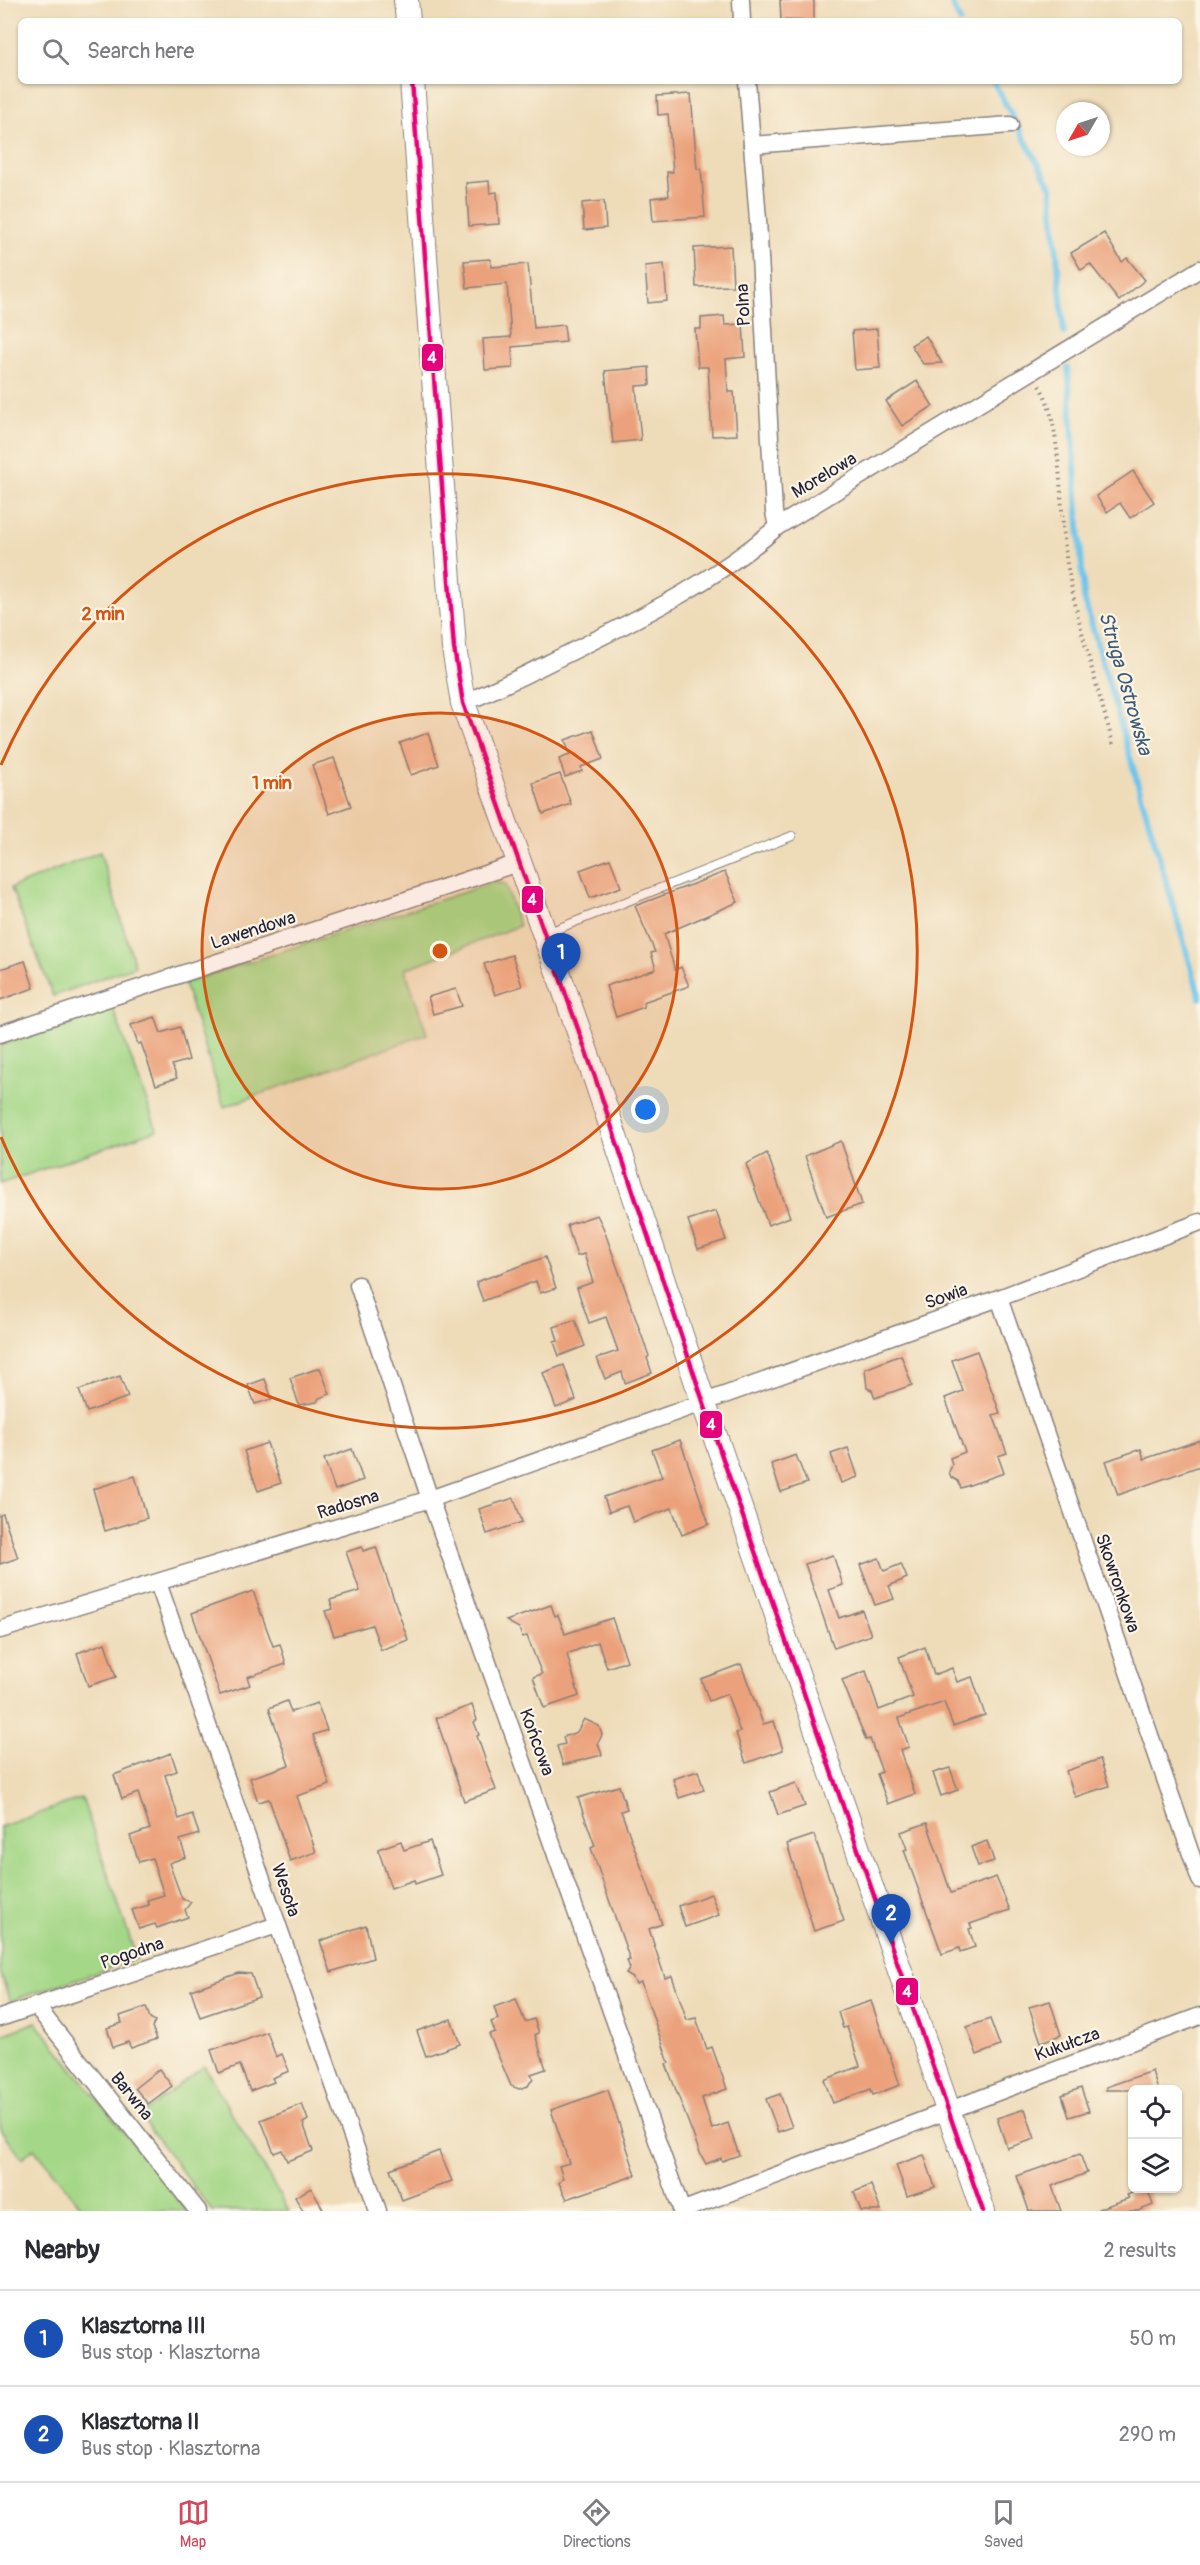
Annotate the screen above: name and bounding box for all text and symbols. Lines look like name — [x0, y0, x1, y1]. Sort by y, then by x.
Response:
search box — [18, 18, 1182, 84]
icon: search — [39, 35, 72, 68]
text: Search here — [87, 37, 194, 65]
north arrow — [1056, 102, 1110, 156]
street label: Polna — [731, 283, 756, 327]
line badge: 4 — [421, 343, 444, 372]
text: 4 — [427, 348, 437, 368]
street label: Morelowa — [788, 447, 861, 504]
text: 2 min — [81, 603, 125, 626]
water label: Struga Ostrowska — [1093, 609, 1158, 759]
text: 1 min — [252, 772, 292, 795]
line badge: 4 — [521, 885, 544, 914]
text: 4 — [527, 890, 537, 910]
street label: Lawendowa — [208, 906, 298, 955]
pin: 1 — [542, 934, 580, 983]
centre of rings — [430, 941, 450, 961]
your location — [631, 1095, 660, 1124]
street label: Sowia — [922, 1278, 971, 1315]
line badge: 4 — [699, 1410, 723, 1439]
text: 4 — [706, 1415, 716, 1435]
street label: Radosna — [314, 1484, 382, 1525]
street label: Skowronkowa — [1090, 1531, 1145, 1636]
street label: Końcowa — [514, 1705, 559, 1779]
street label: Wesoła — [266, 1861, 305, 1920]
pin: 2 — [872, 1894, 910, 1944]
street label: Pogodna — [97, 1932, 167, 1975]
line badge: 4 — [895, 1977, 919, 2006]
text: 4 — [902, 1982, 912, 2002]
street label: Kukułcza — [1031, 2022, 1103, 2067]
street label: Barwna — [105, 2067, 158, 2125]
map controls — [1128, 2085, 1182, 2193]
button: locate — [1128, 2085, 1182, 2139]
button: layers — [1128, 2139, 1182, 2193]
text: Nearby — [24, 2234, 100, 2266]
text: 2 results — [1104, 2238, 1176, 2263]
text: Klasztorna III — [81, 2312, 206, 2340]
text: 1 — [40, 2326, 47, 2351]
text: 50 m — [1129, 2326, 1176, 2351]
text: Bus stop · Klasztorna — [81, 2340, 260, 2365]
text: Klasztorna II — [81, 2408, 199, 2436]
text: 2 — [38, 2422, 49, 2447]
text: 290 m — [1119, 2422, 1176, 2447]
text: Bus stop · Klasztorna — [81, 2436, 260, 2461]
tab: Map — [177, 2496, 210, 2552]
tab: Directions — [563, 2496, 631, 2552]
tab: Saved — [984, 2496, 1023, 2552]

